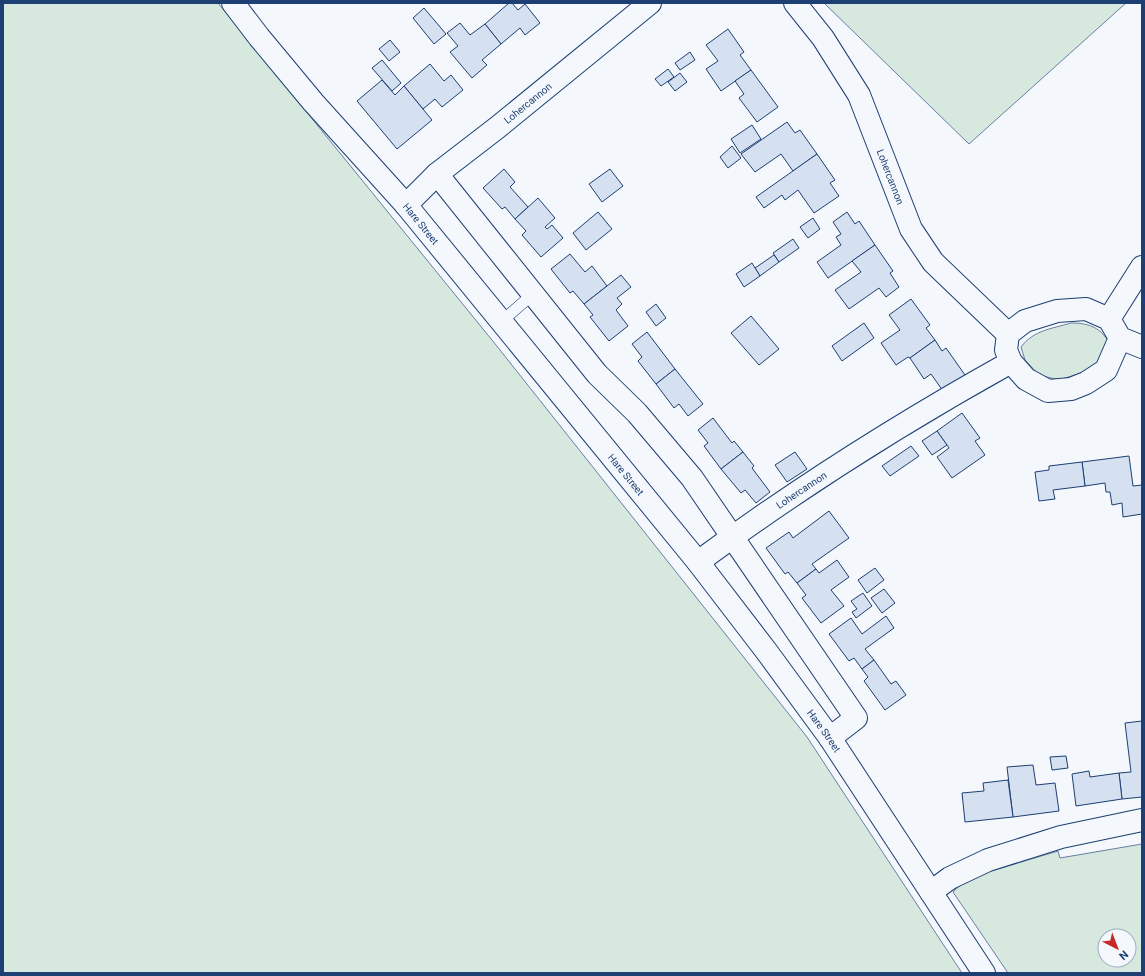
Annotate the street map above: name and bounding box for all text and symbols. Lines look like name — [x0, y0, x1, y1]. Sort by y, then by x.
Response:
street label: Lohercannon — [502, 80, 554, 126]
street label: Lohercannon — [875, 148, 906, 206]
street label: Hare Street — [401, 201, 441, 246]
street label: Hare Street — [606, 451, 646, 497]
street label: Lohercannon — [774, 469, 828, 511]
street label: Hare Street — [805, 707, 843, 754]
north arrow — [1097, 928, 1137, 968]
text: N — [1116, 948, 1131, 963]

